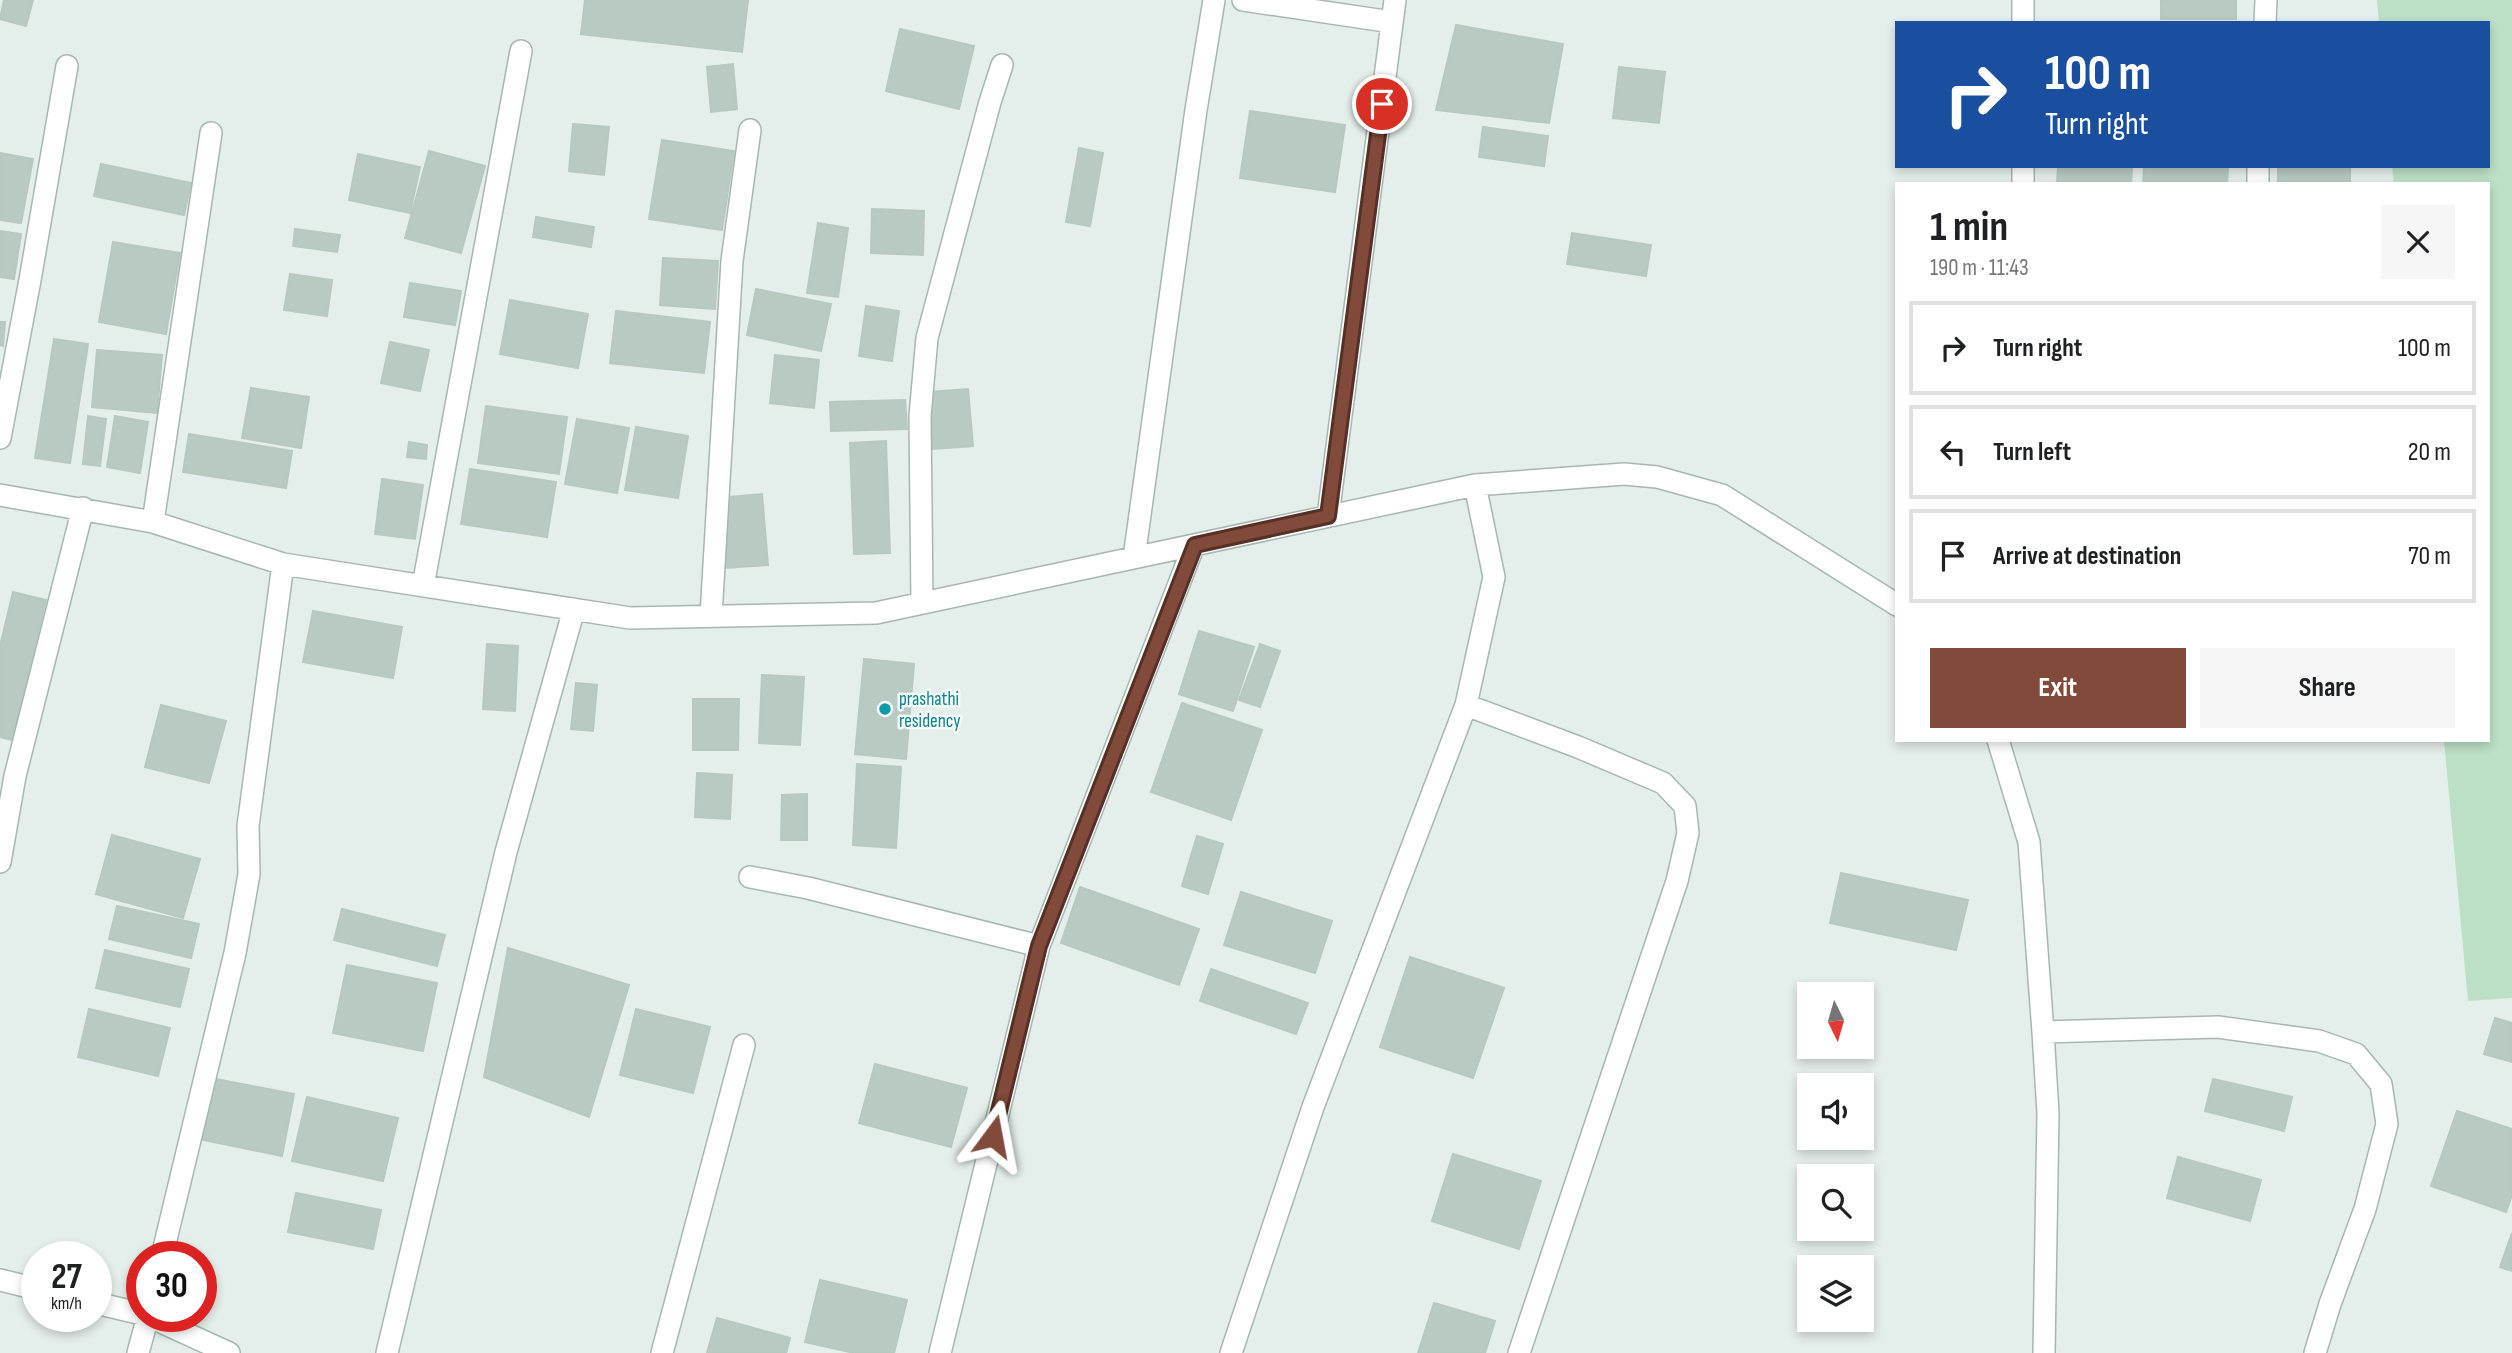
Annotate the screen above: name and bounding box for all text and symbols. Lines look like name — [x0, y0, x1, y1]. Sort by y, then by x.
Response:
text: 100 m — [2045, 45, 2151, 104]
icon: right — [1930, 49, 2021, 140]
pin — [1352, 74, 1412, 134]
icon: arrive — [1363, 85, 1401, 123]
text: Turn right — [2045, 105, 2149, 144]
text: 1 min — [1930, 202, 2008, 253]
button: close — [2381, 205, 2455, 279]
text: 190 m · 11:43 — [1930, 254, 2029, 282]
icon: right — [1934, 329, 1972, 367]
text: Turn right — [1993, 333, 2082, 364]
text: 100 m — [2398, 333, 2451, 364]
icon: left — [1934, 433, 1972, 471]
text: Turn left — [1993, 437, 2071, 468]
text: 20 m — [2408, 437, 2451, 468]
icon: arrive — [1934, 537, 1972, 575]
text: Arrive at destination — [1993, 541, 2181, 572]
text: 70 m — [2408, 541, 2451, 572]
button: Exit — [1930, 648, 2186, 728]
button: Share — [2200, 648, 2455, 728]
place label: prashathi residency — [899, 688, 961, 733]
marker: prashathi residency — [877, 701, 893, 717]
north arrow — [1797, 982, 1874, 1059]
map controls — [1797, 982, 1874, 1332]
button: sound — [1797, 1073, 1874, 1150]
position arrow — [956, 1099, 1030, 1173]
button: search — [1797, 1164, 1874, 1241]
speed limit sign: 30 — [126, 1241, 217, 1332]
button: layers — [1797, 1255, 1874, 1332]
text: 27 — [51, 1256, 82, 1299]
text: km/h — [51, 1293, 82, 1314]

